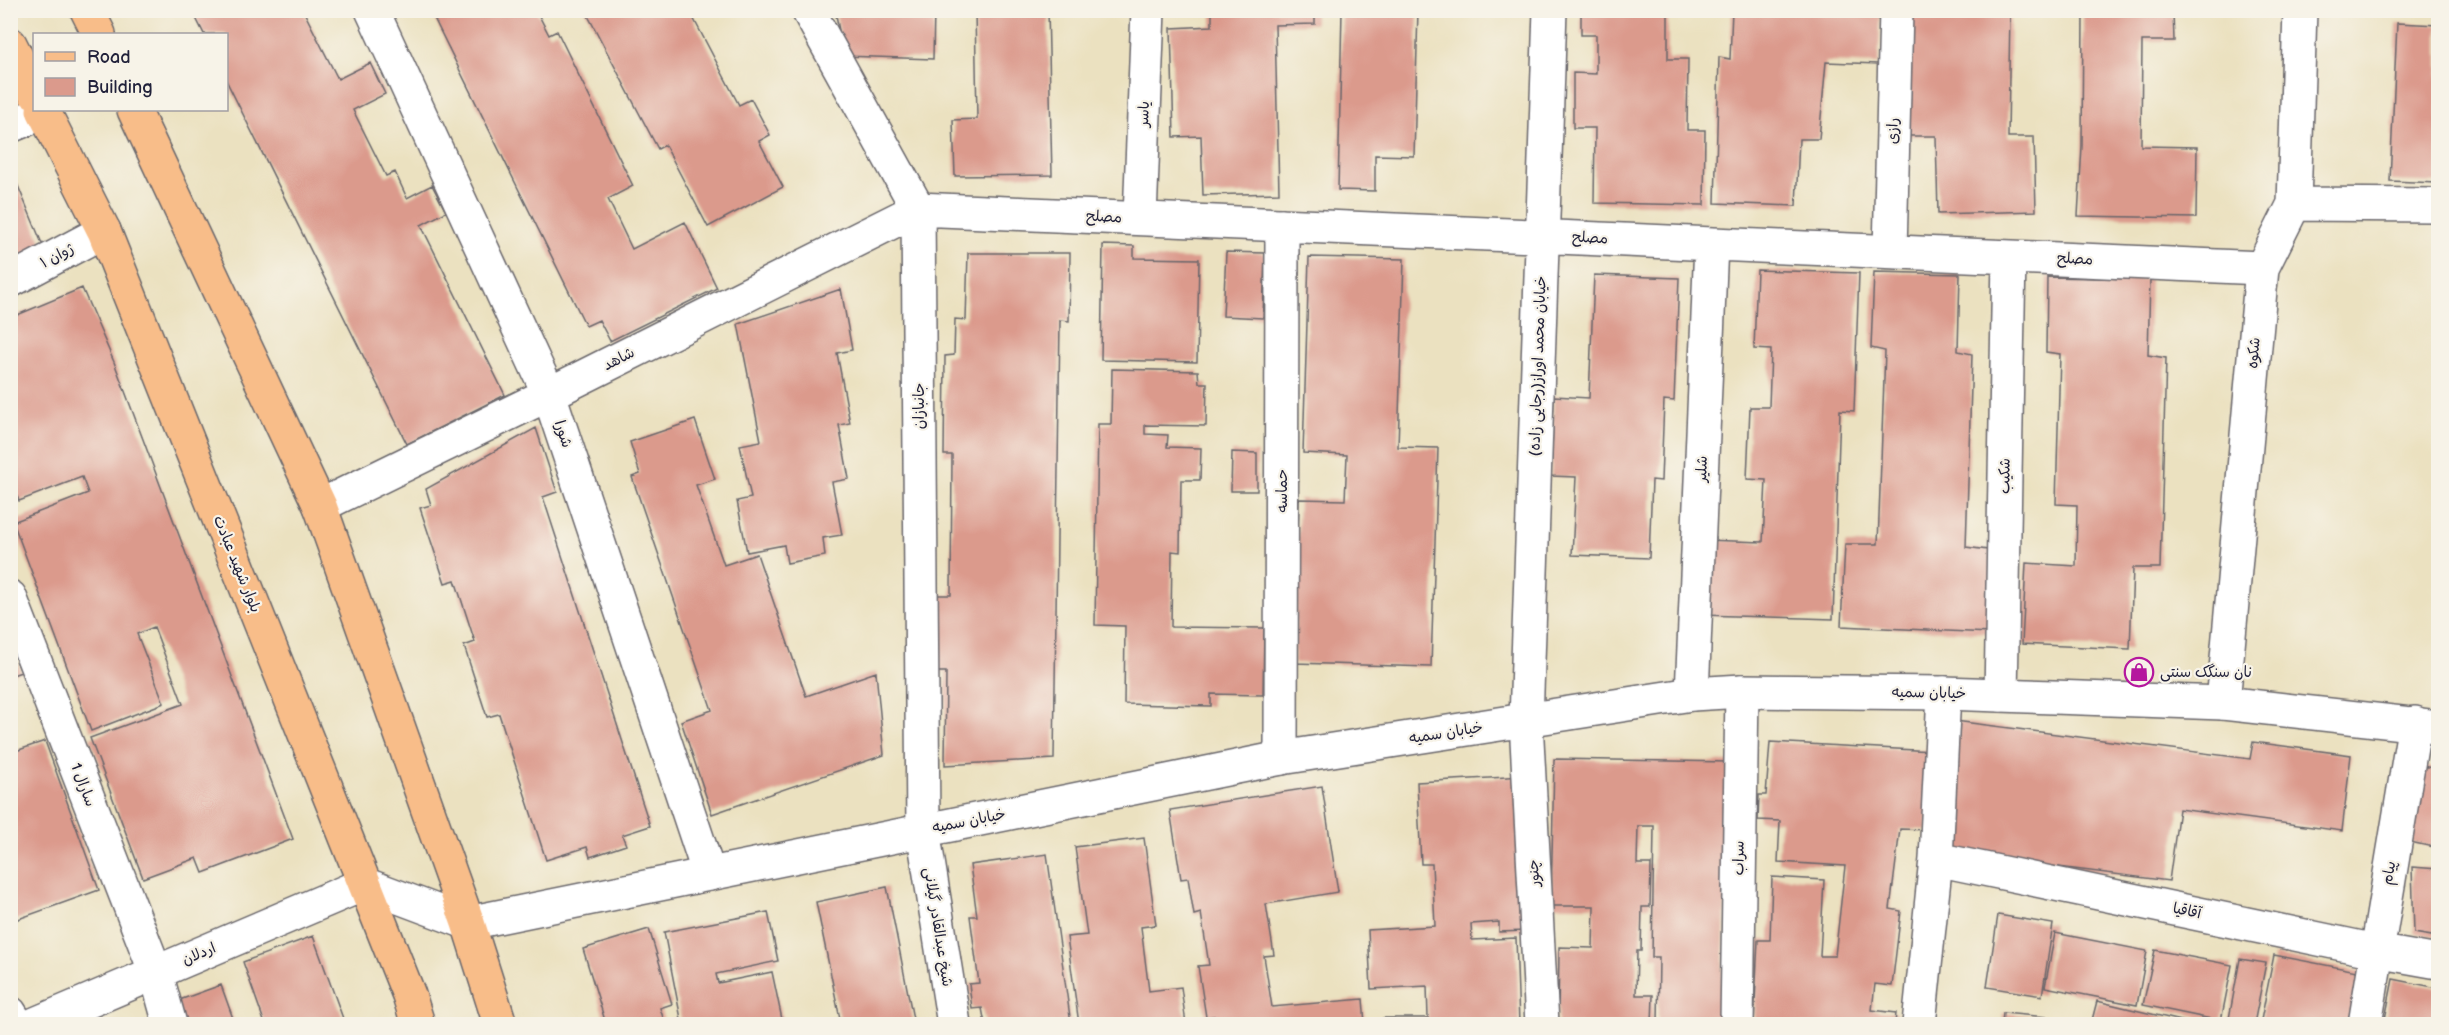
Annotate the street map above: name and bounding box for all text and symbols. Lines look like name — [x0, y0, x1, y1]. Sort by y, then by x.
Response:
legend — [33, 33, 228, 111]
text: Road — [87, 47, 131, 68]
text: Building — [87, 77, 153, 98]
street label: یاسر — [1134, 101, 1154, 129]
street label: رازی — [1883, 118, 1903, 144]
street label: مصلح — [1085, 207, 1123, 227]
street label: مصلح — [1571, 228, 1609, 248]
street label: ژوان ۱ — [37, 239, 77, 273]
street label: مصلح — [2056, 249, 2094, 269]
street label: خیابان محمد اوراز(رجایی زاده) — [1525, 276, 1551, 456]
street label: شکوه — [2243, 337, 2265, 369]
street label: شاهد — [600, 343, 638, 375]
street label: جانبازان — [910, 383, 929, 429]
street label: شورا — [550, 418, 576, 450]
street label: شلیر — [1692, 455, 1712, 485]
street label: شکیب — [1995, 458, 2015, 494]
street label: حماسه — [1273, 469, 1292, 512]
street label: بلوار شهید عبادت — [209, 513, 265, 615]
shop icon: نان سنگک سنتی — [2123, 656, 2155, 688]
place label: نان سنگک سنتی — [2160, 663, 2252, 682]
street label: خیابان سمیه — [1892, 683, 1966, 703]
street label: خیابان سمیه — [1408, 718, 1484, 748]
street label: سارال 1 — [66, 761, 100, 809]
street label: خیابان سمیه — [931, 805, 1007, 837]
street label: سراب — [1729, 840, 1749, 876]
street label: چنور — [1524, 859, 1544, 888]
street label: پیام — [2378, 860, 2401, 887]
street label: شیخ عبدالقادر گیلانی — [919, 866, 957, 988]
street label: آقاقیا — [2171, 899, 2204, 924]
street label: اردلان — [179, 938, 219, 970]

